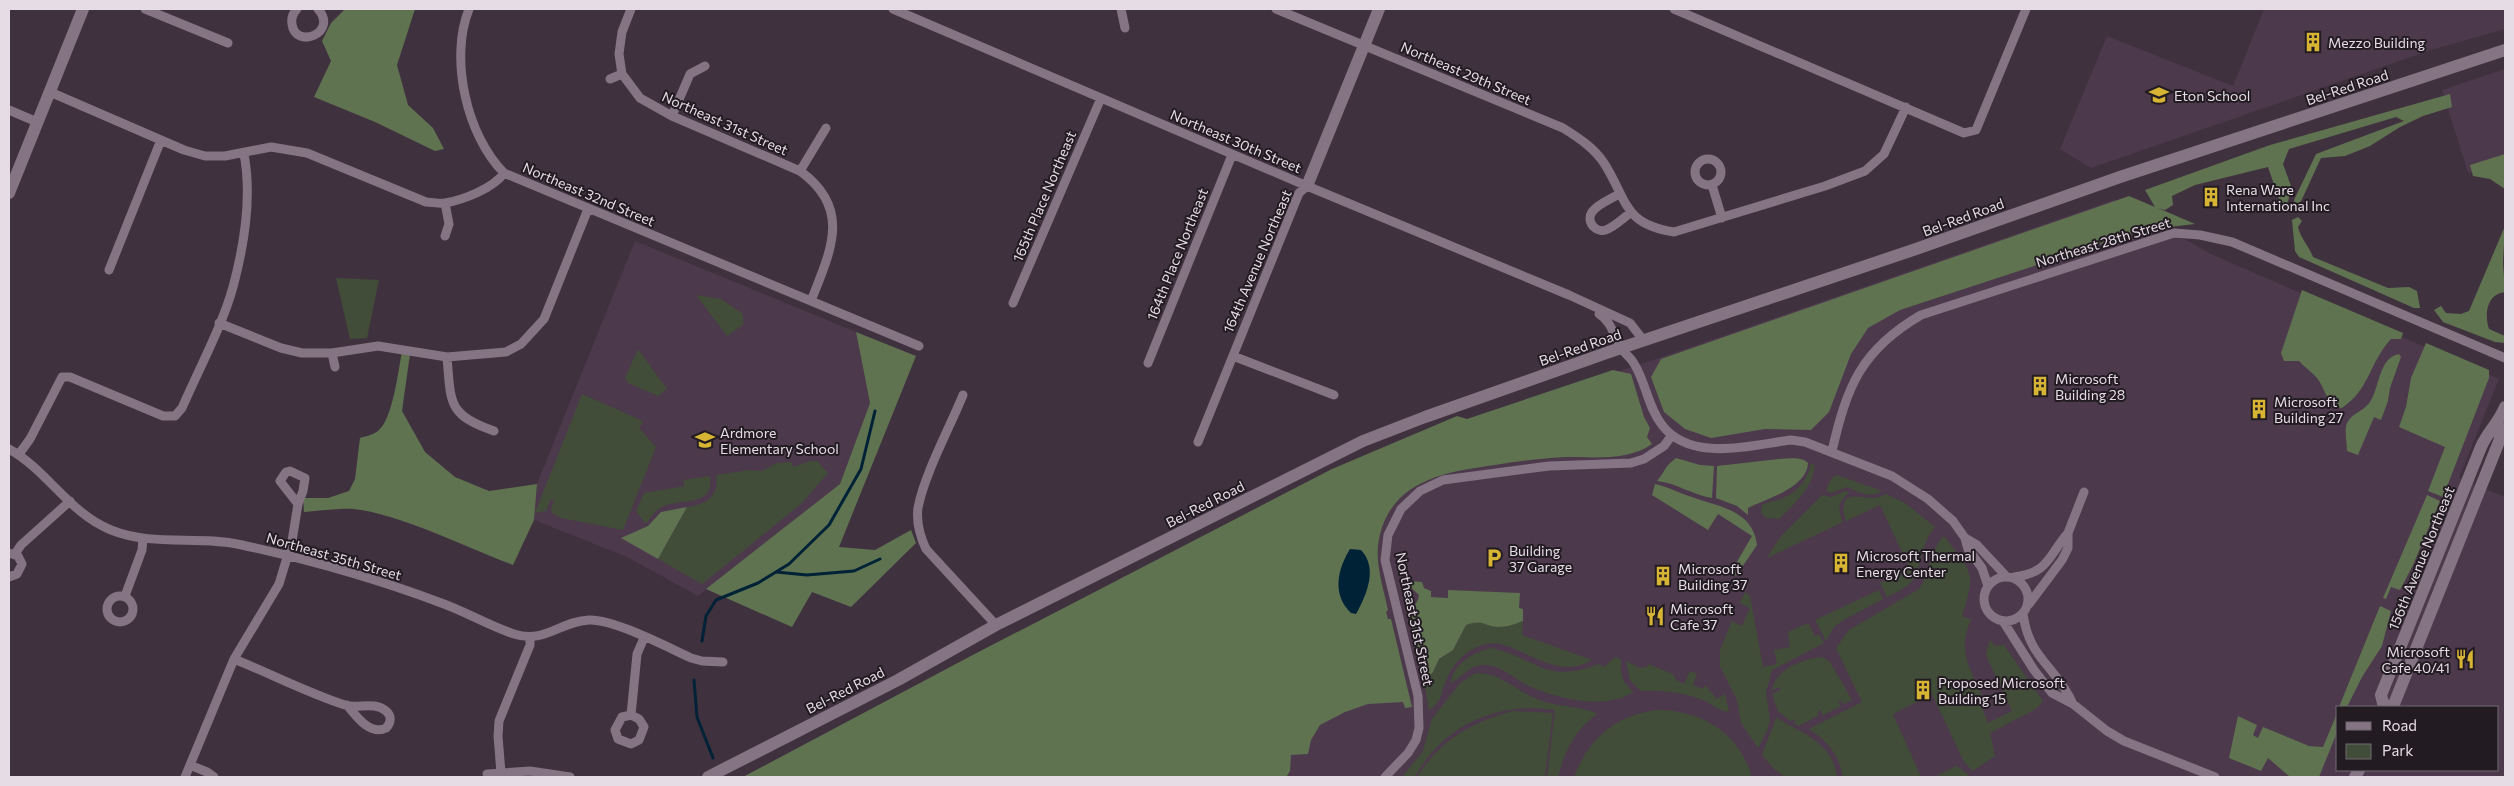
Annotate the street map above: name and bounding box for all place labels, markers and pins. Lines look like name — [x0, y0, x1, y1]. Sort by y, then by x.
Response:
building icon: Mezzo Building — [2302, 31, 2324, 53]
place label: Mezzo Building — [2328, 34, 2425, 51]
school or university icon: Eton School — [2148, 84, 2170, 106]
place label: Eton School — [2174, 87, 2250, 104]
place label: Rena Ware International Inc — [2226, 181, 2330, 214]
building icon: Rena Ware International Inc — [2200, 186, 2222, 208]
place label: Microsoft Building 28 — [2055, 370, 2125, 403]
building icon: Microsoft Building 28 — [2029, 375, 2051, 397]
place label: Microsoft Building 27 — [2274, 393, 2343, 426]
building icon: Microsoft Building 27 — [2248, 398, 2270, 420]
place label: Ardmore Elementary School — [720, 424, 839, 457]
school or university icon: Ardmore Elementary School — [694, 429, 716, 451]
place label: Building 37 Garage — [1509, 542, 1572, 575]
parking icon: Building 37 Garage — [1483, 547, 1505, 569]
place label: Microsoft Thermal Energy Center — [1856, 547, 1975, 580]
building icon: Microsoft Thermal Energy Center — [1830, 552, 1852, 574]
place label: Microsoft Building 37 — [1678, 560, 1747, 593]
building icon: Microsoft Building 37 — [1652, 565, 1674, 587]
place label: Microsoft Cafe 37 — [1670, 600, 1734, 633]
restaurant icon: Microsoft Cafe 37 — [1644, 605, 1666, 627]
place label: Microsoft Cafe 40/41 — [2381, 643, 2450, 676]
restaurant icon: Microsoft Cafe 40/41 — [2454, 648, 2476, 670]
place label: Proposed Microsoft Building 15 — [1938, 674, 2065, 707]
building icon: Proposed Microsoft Building 15 — [1912, 679, 1934, 701]

